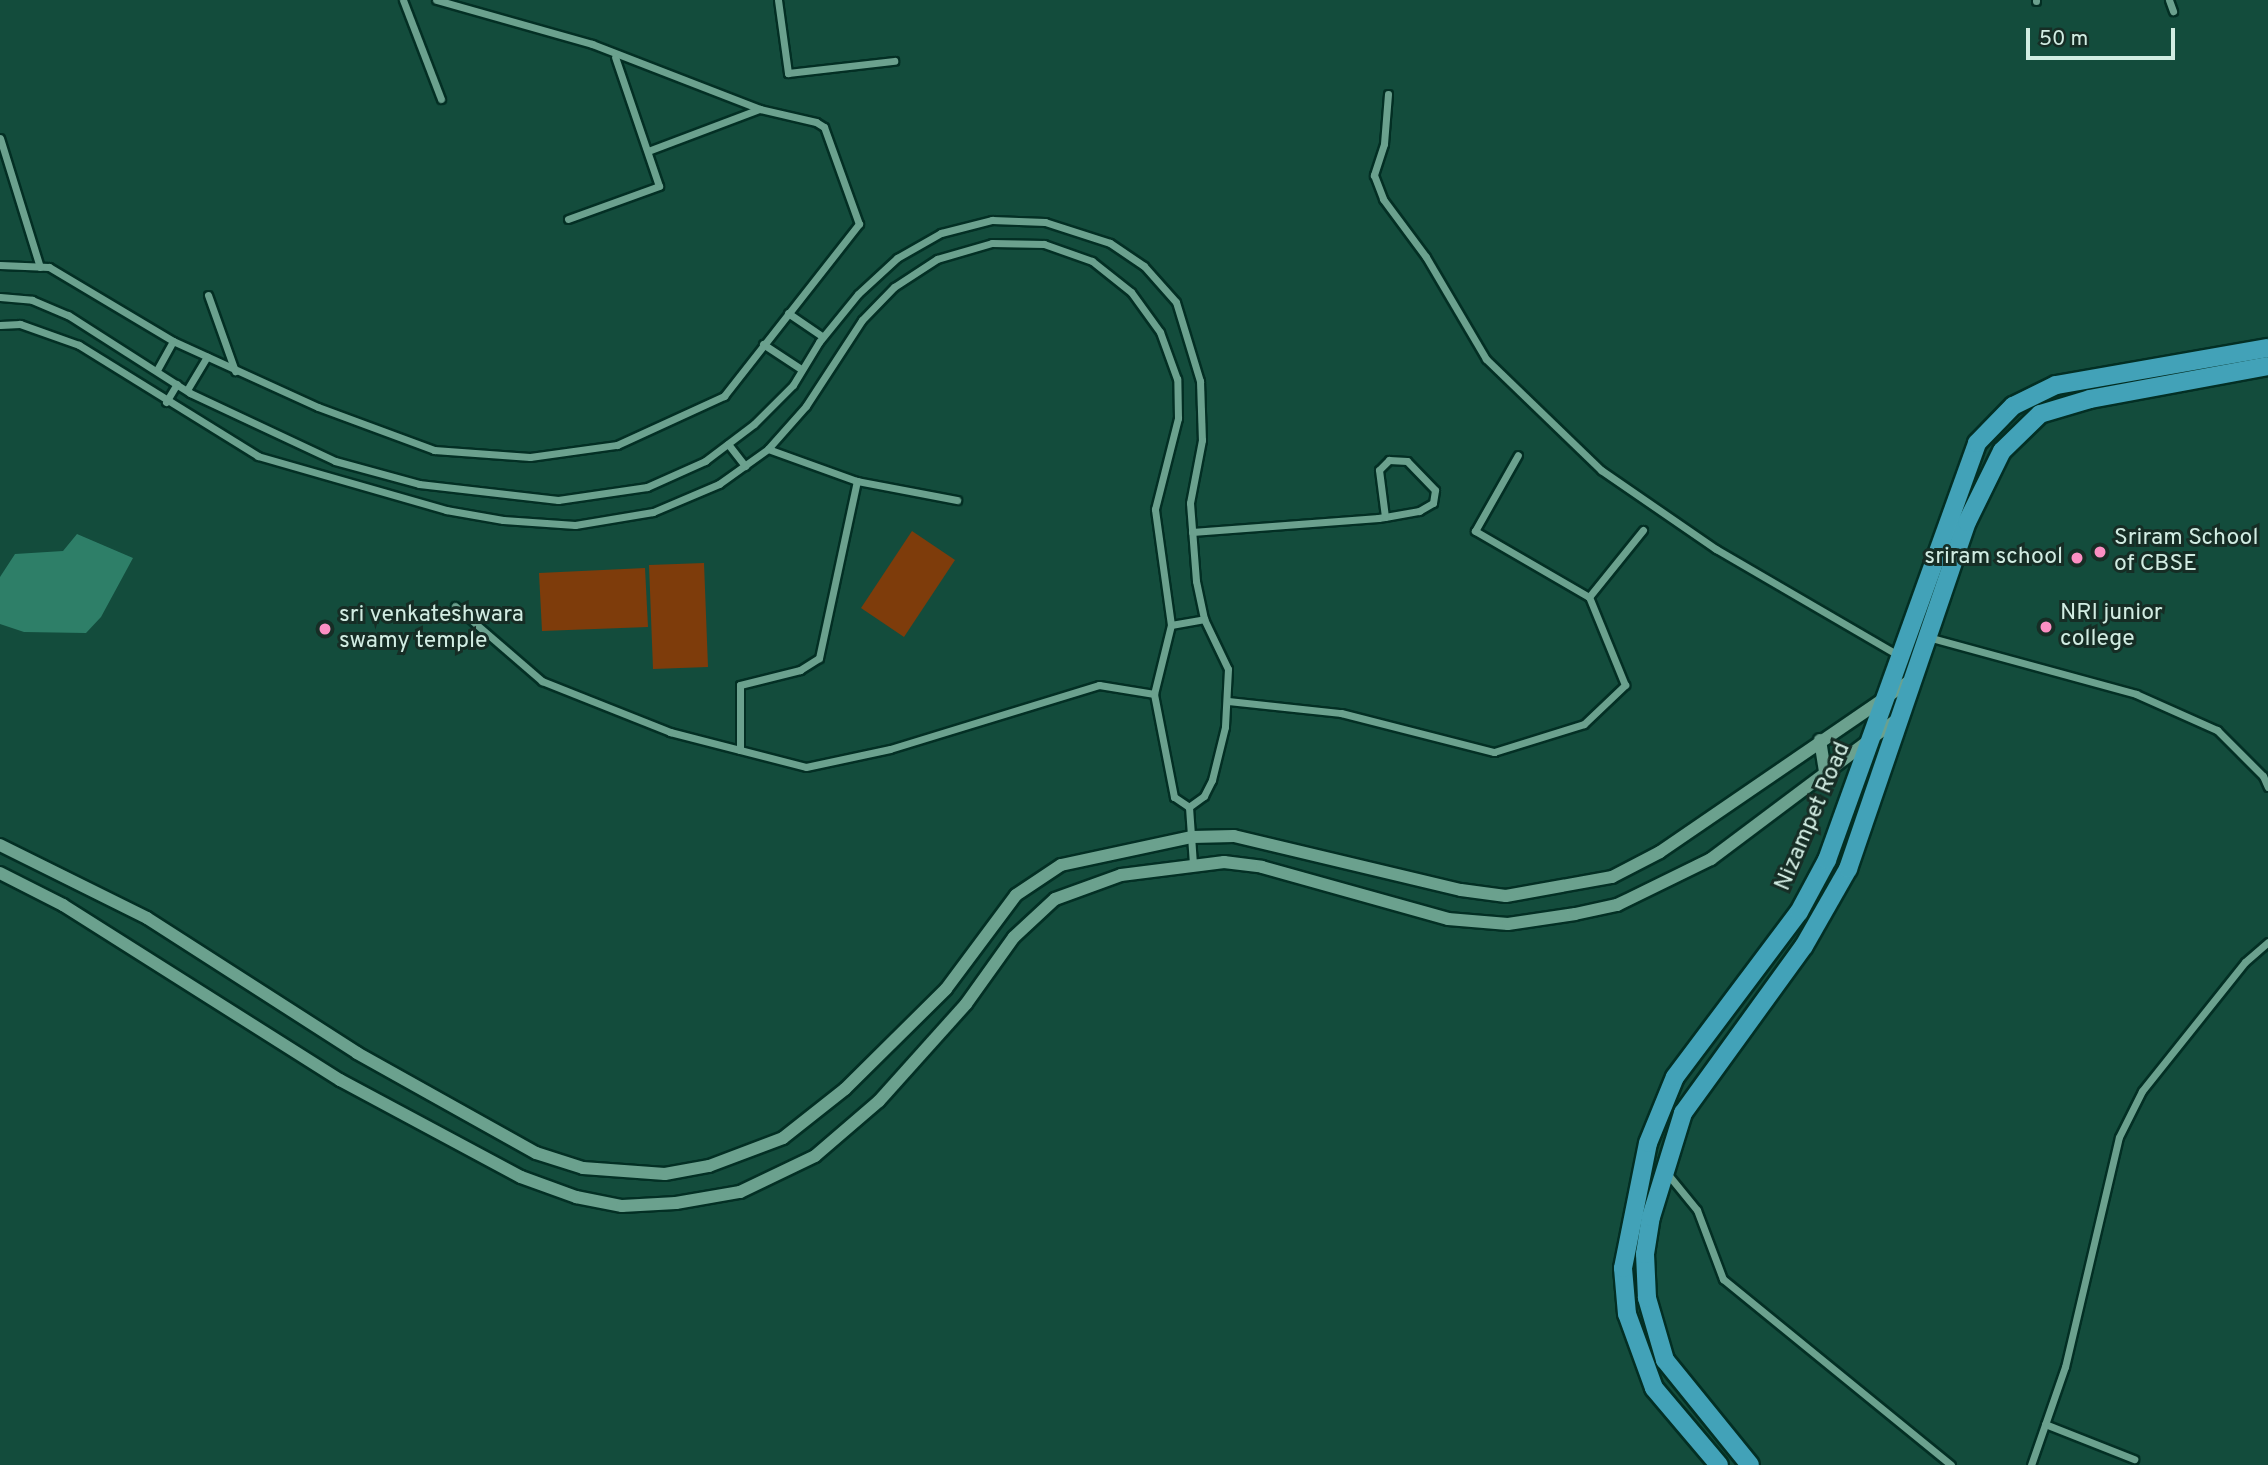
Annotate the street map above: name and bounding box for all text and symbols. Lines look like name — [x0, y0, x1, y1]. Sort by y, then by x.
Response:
scale bar — [2030, 14, 2179, 58]
text: 50 m — [2039, 26, 2088, 53]
place label: Sriram School of CBSE — [2114, 525, 2258, 579]
place label: sriram school — [1924, 544, 2063, 572]
marker: Sriram School of CBSE — [2092, 544, 2108, 560]
marker: sriram school — [2069, 550, 2085, 566]
place label: NRI junior college — [2060, 600, 2163, 654]
place label: sri venkateshwara swamy temple — [339, 602, 524, 656]
marker: NRI junior college — [2038, 619, 2054, 635]
marker: sri venkateshwara swamy temple — [317, 621, 333, 637]
street label: Nizampet Road — [1770, 739, 1858, 895]

